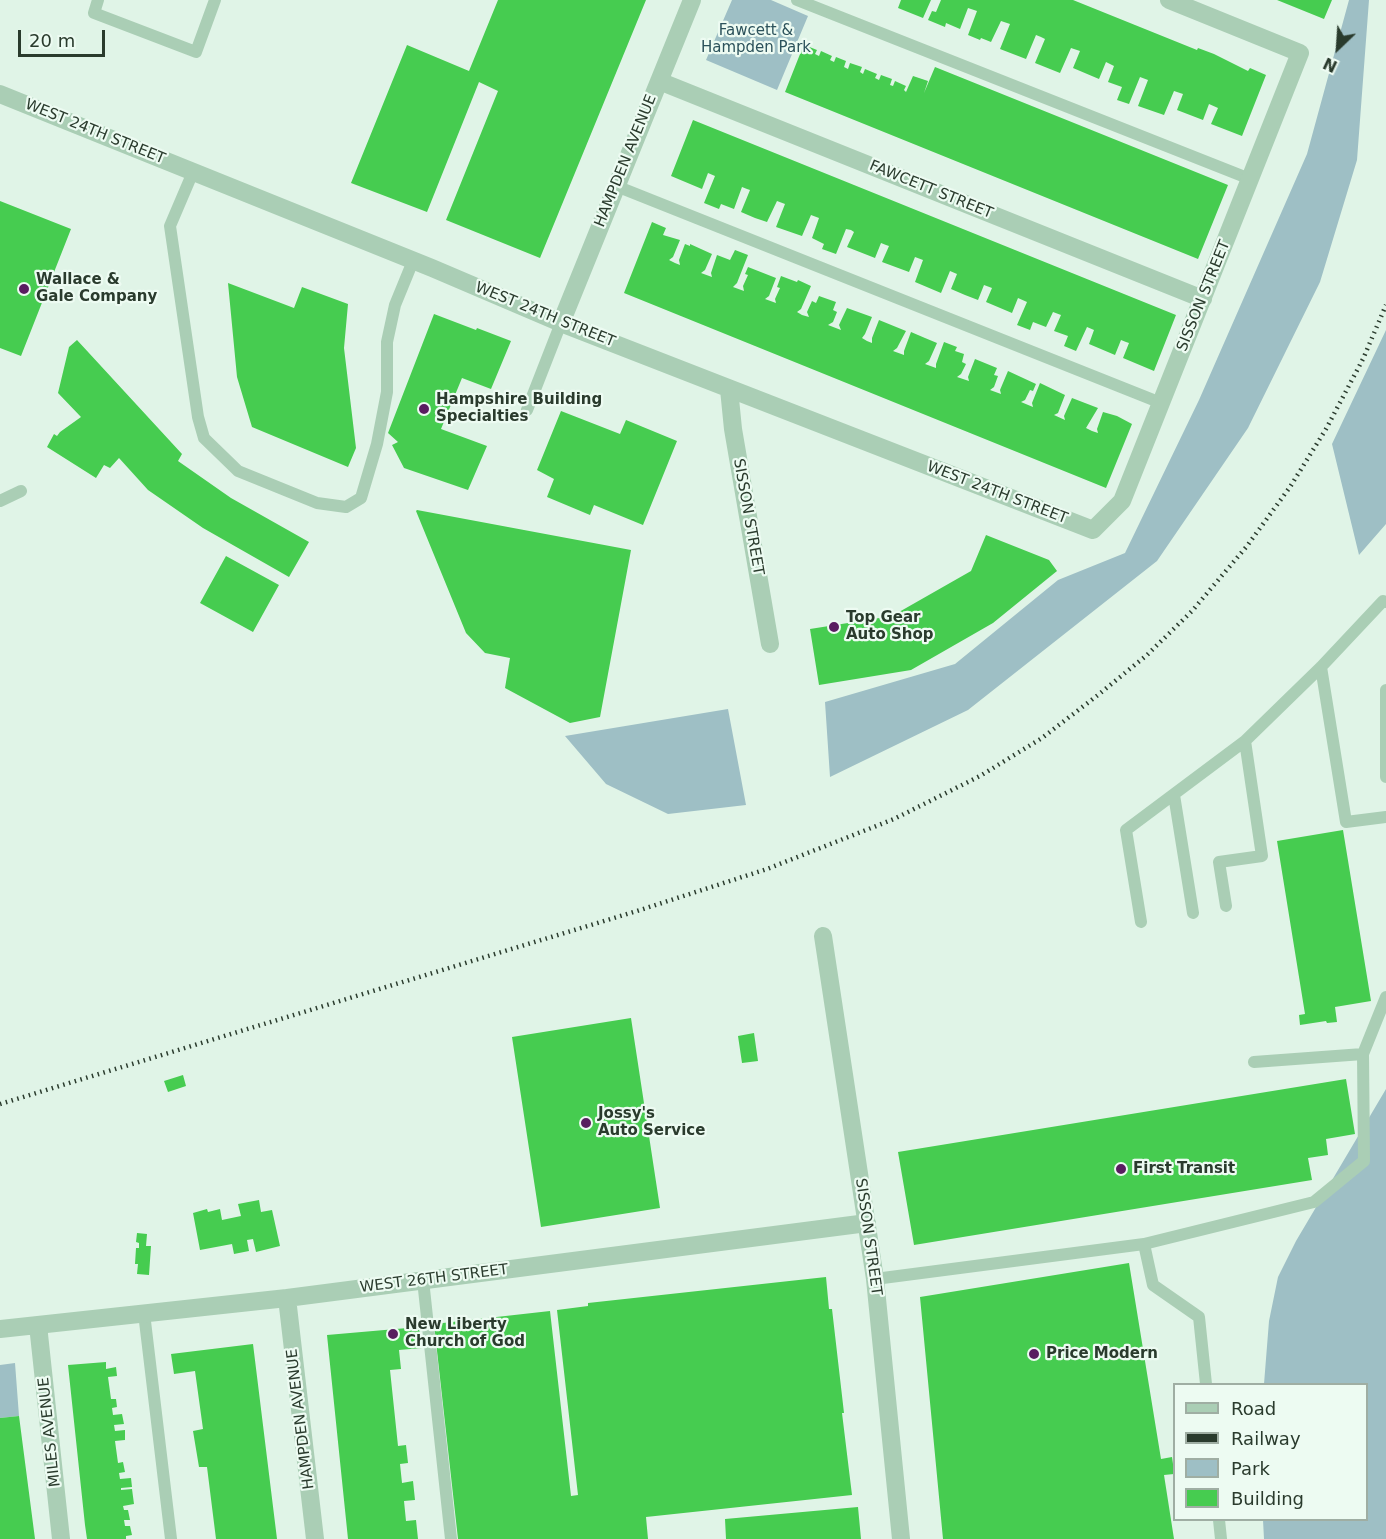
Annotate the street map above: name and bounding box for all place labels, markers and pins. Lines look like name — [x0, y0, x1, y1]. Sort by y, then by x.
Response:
place label: Wallace & Gale Company — [36, 271, 157, 306]
marker: Wallace & Gale Company — [17, 282, 31, 296]
place label: Hampshire Building Specialties — [436, 391, 602, 426]
marker: Hampshire Building Specialties — [417, 402, 431, 416]
place label: Top Gear Auto Shop — [846, 609, 934, 644]
marker: Top Gear Auto Shop — [827, 620, 841, 634]
place label: Jossy's Auto Service — [598, 1105, 705, 1140]
marker: Jossy's Auto Service — [579, 1116, 593, 1130]
place label: First Transit — [1133, 1160, 1235, 1178]
marker: First Transit — [1114, 1162, 1128, 1176]
place label: New Liberty Church of God — [405, 1316, 525, 1351]
marker: New Liberty Church of God — [386, 1327, 400, 1341]
place label: Price Modern — [1046, 1345, 1158, 1363]
marker: Price Modern — [1027, 1347, 1041, 1361]

